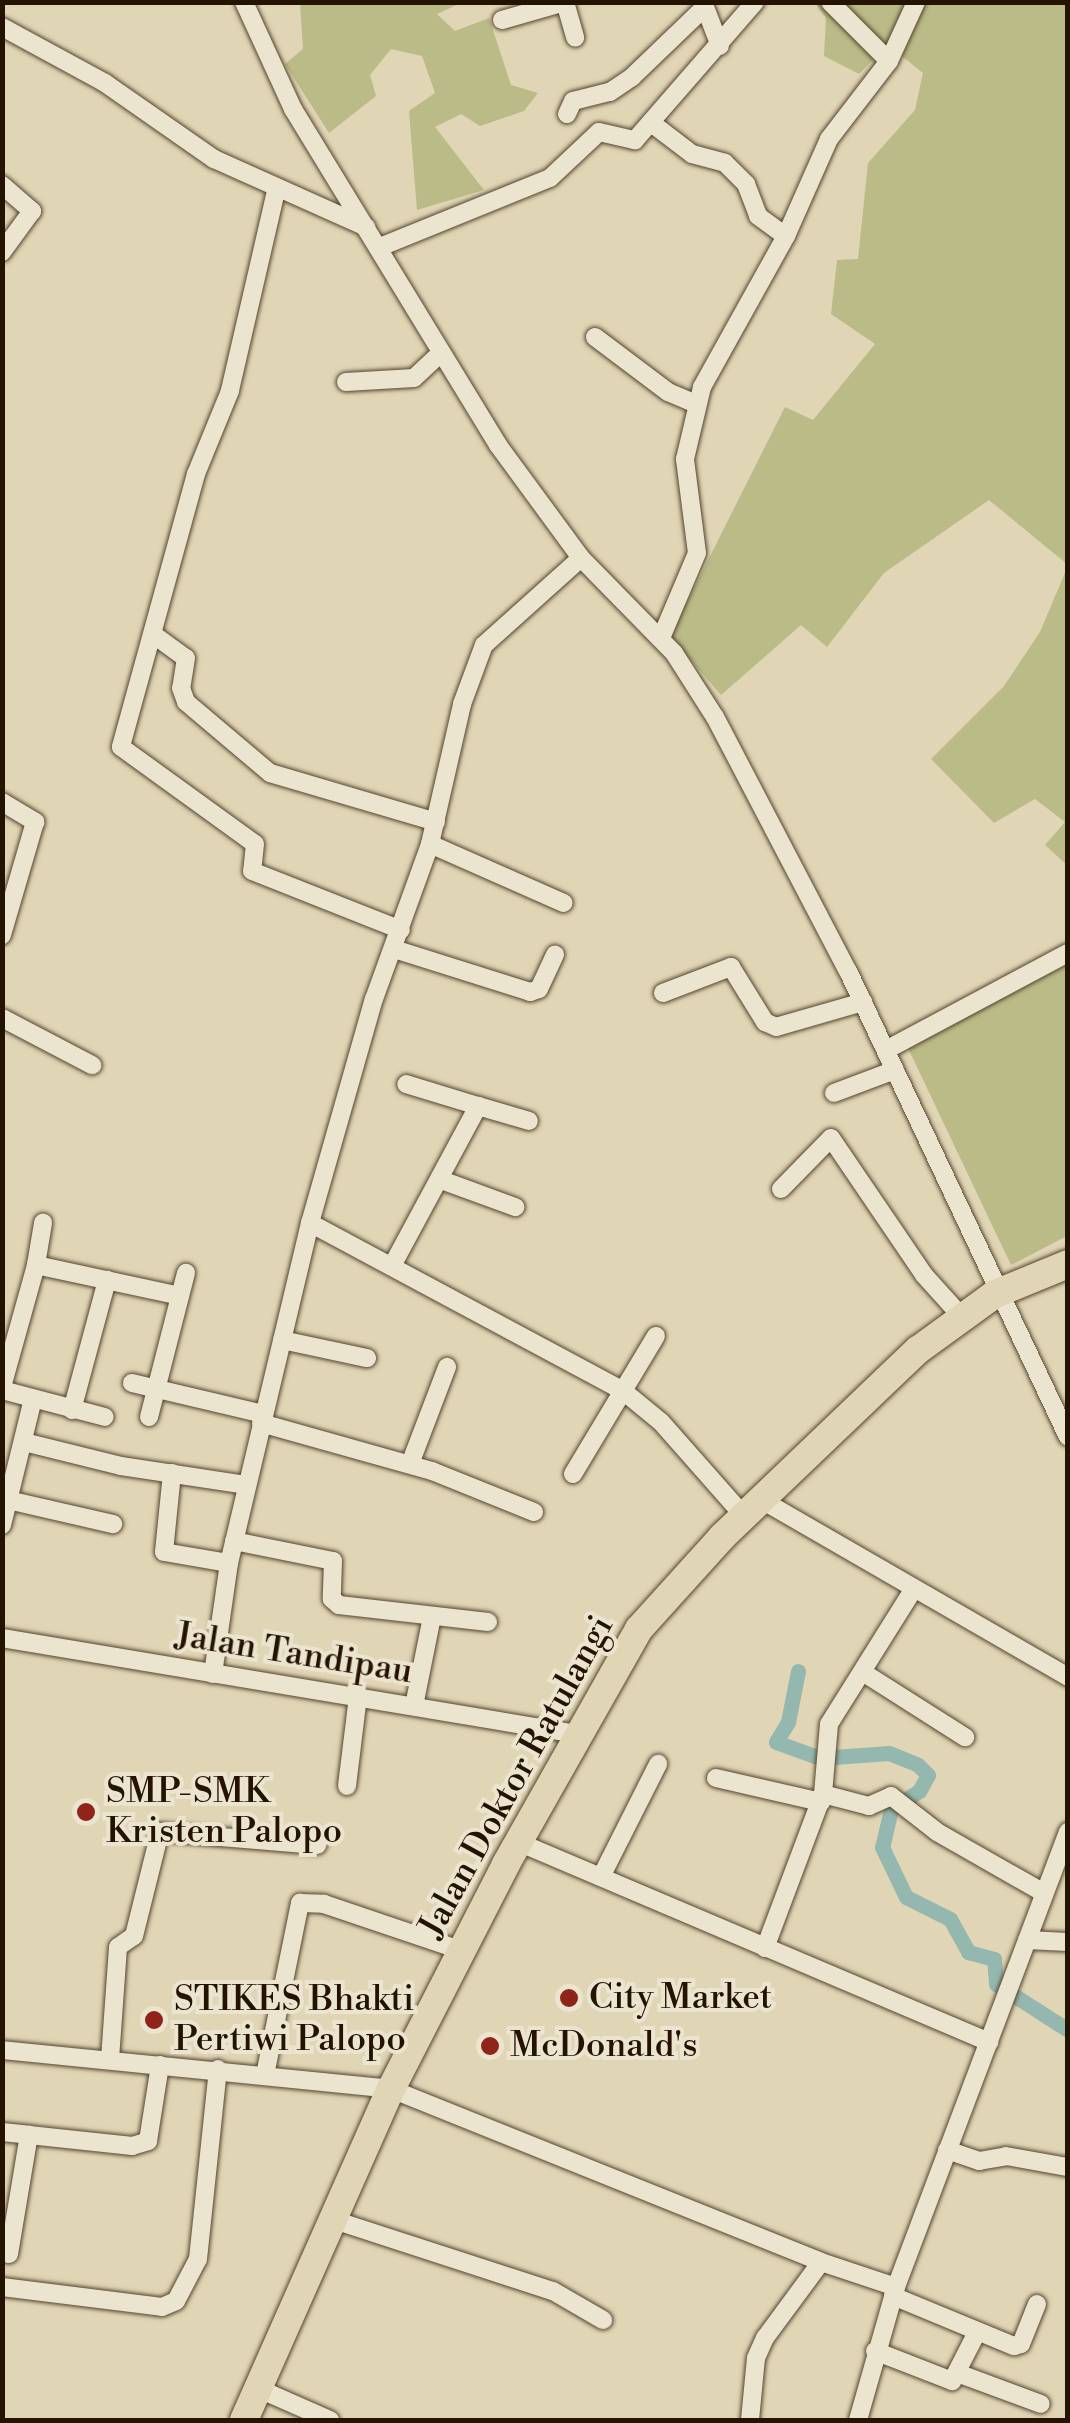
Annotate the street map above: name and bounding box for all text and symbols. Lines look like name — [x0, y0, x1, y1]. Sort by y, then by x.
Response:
street label: Jalan Doktor Ratulangi — [411, 1609, 623, 1945]
street label: Jalan Tandipau — [173, 1615, 415, 1693]
place label: SMP-SMK Kristen Palopo — [106, 1771, 342, 1853]
marker: SMP-SMK Kristen Palopo — [75, 1801, 97, 1823]
place label: City Market — [589, 1977, 772, 2019]
place label: STIKES Bhakti Pertiwi Palopo — [174, 1979, 414, 2061]
marker: City Market — [558, 1987, 580, 2009]
marker: STIKES Bhakti Pertiwi Palopo — [143, 2009, 165, 2031]
place label: McDonald's — [510, 2025, 697, 2067]
marker: McDonald's — [479, 2035, 501, 2057]

